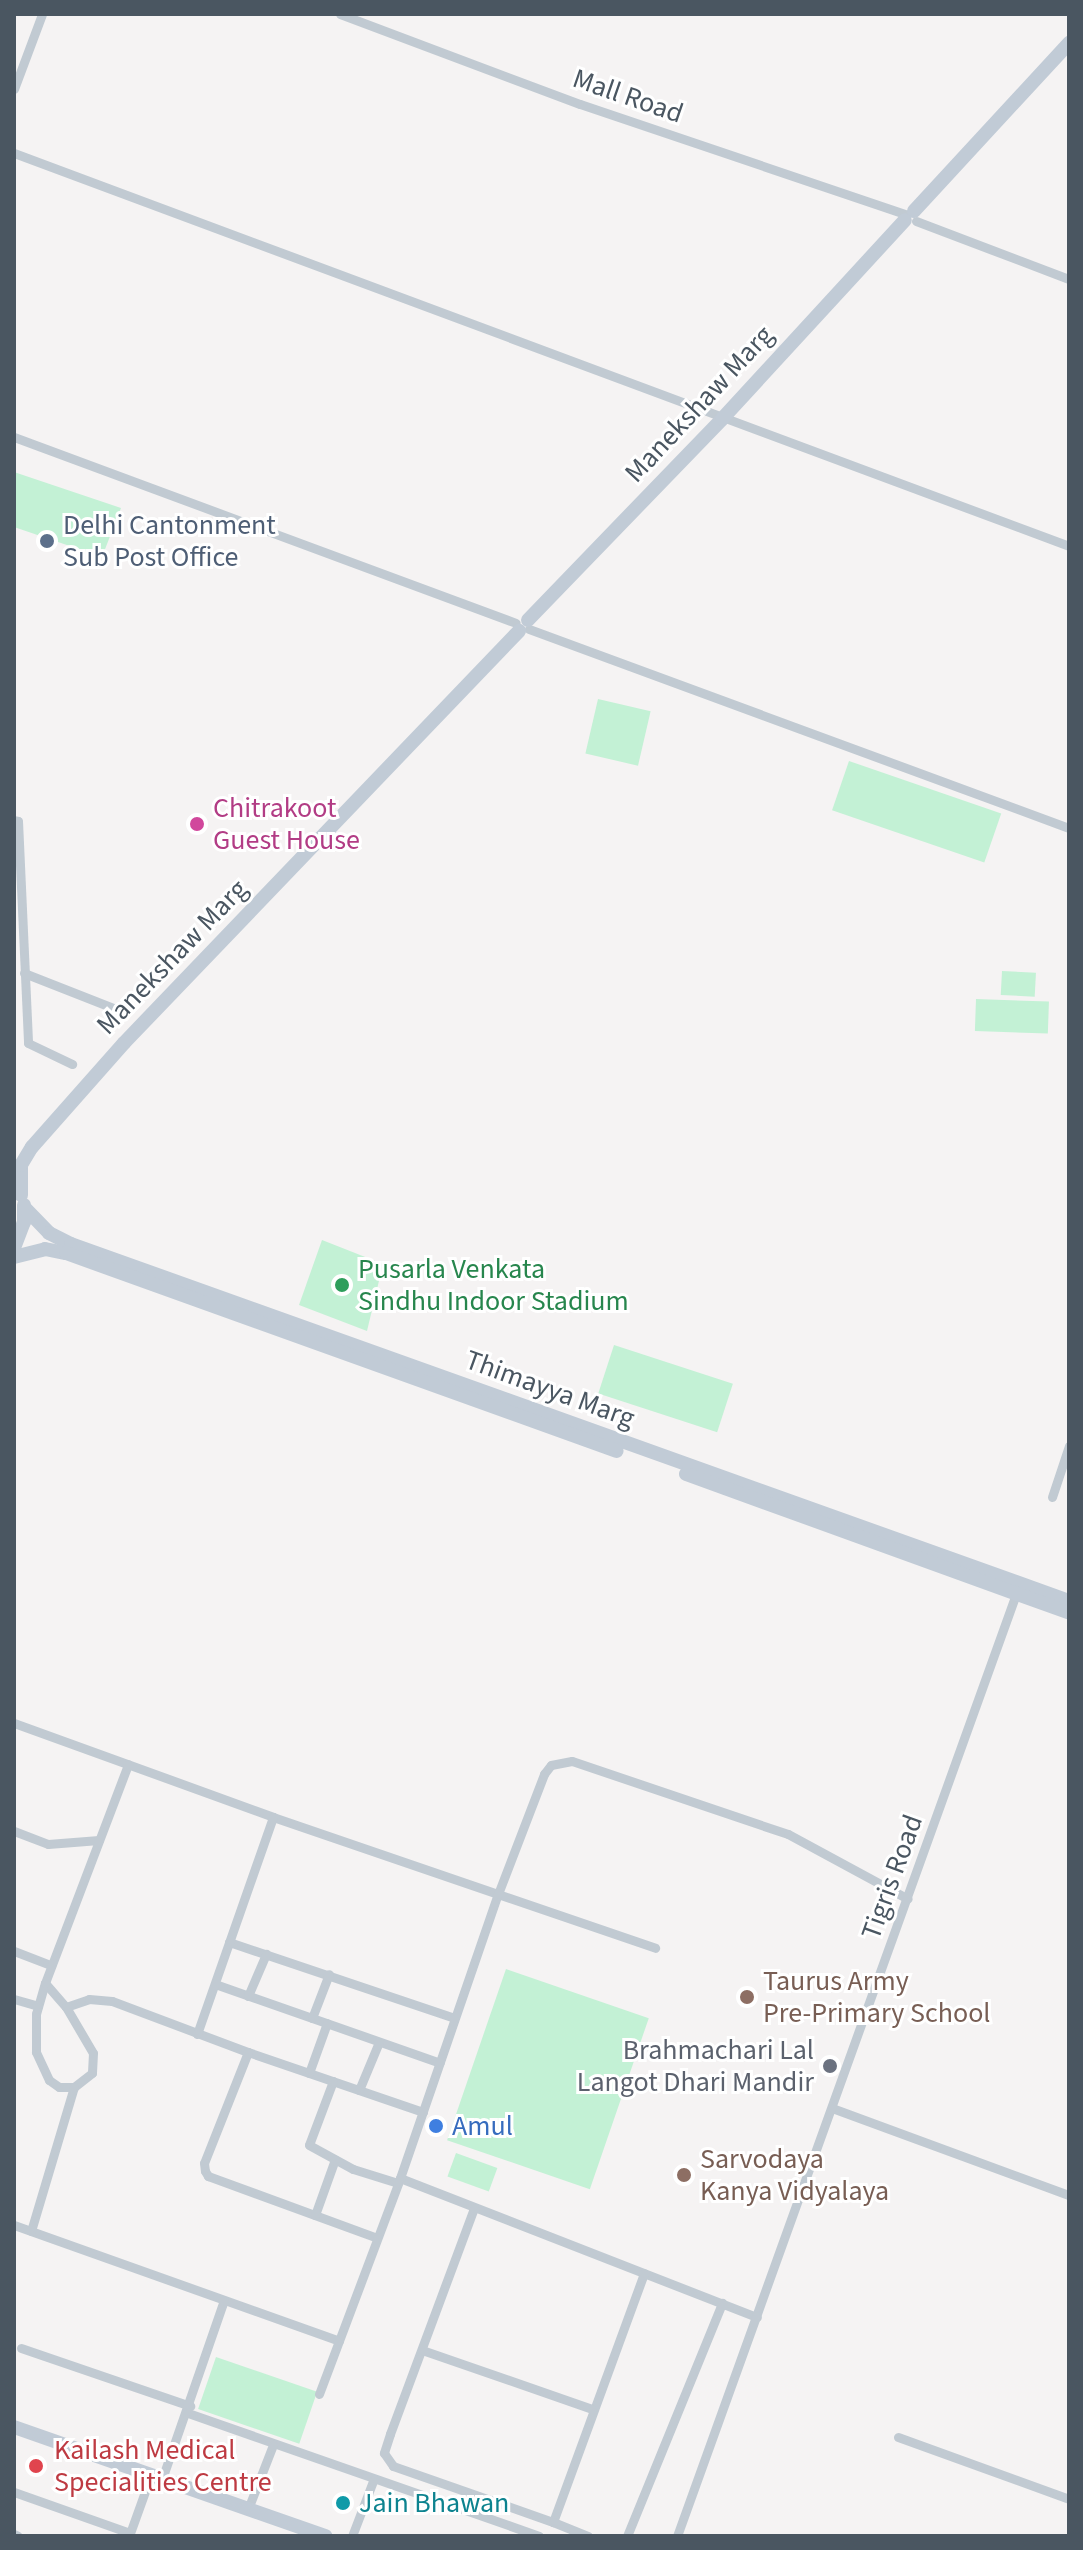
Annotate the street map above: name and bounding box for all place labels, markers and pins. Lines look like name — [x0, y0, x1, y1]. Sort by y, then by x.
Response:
place label: Delhi Cantonment Sub Post Office — [63, 508, 276, 574]
marker: Delhi Cantonment Sub Post Office — [38, 532, 56, 550]
place label: Chitrakoot Guest House — [213, 791, 360, 857]
marker: Chitrakoot Guest House — [188, 815, 206, 833]
place label: Pusarla Venkata Sindhu Indoor Stadium — [358, 1252, 629, 1318]
marker: Pusarla Venkata Sindhu Indoor Stadium — [333, 1276, 351, 1294]
place label: Taurus Army Pre-Primary School — [763, 1964, 990, 2030]
marker: Taurus Army Pre-Primary School — [738, 1988, 756, 2006]
place label: Brahmachari Lal Langot Dhari Mandir — [577, 2033, 814, 2099]
marker: Brahmachari Lal Langot Dhari Mandir — [821, 2057, 839, 2075]
place label: Amul — [452, 2109, 513, 2143]
marker: Amul — [427, 2117, 445, 2135]
place label: Sarvodaya Kanya Vidyalaya — [700, 2142, 889, 2208]
marker: Sarvodaya Kanya Vidyalaya — [675, 2166, 693, 2184]
place label: Kailash Medical Specialities Centre — [54, 2433, 272, 2499]
marker: Kailash Medical Specialities Centre — [25, 2455, 47, 2477]
place label: Jain Bhawan — [359, 2486, 509, 2520]
marker: Jain Bhawan — [334, 2494, 352, 2512]

